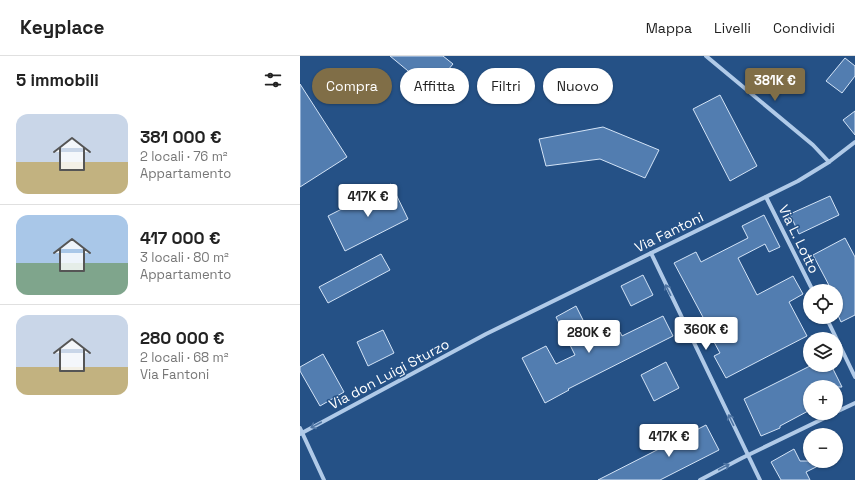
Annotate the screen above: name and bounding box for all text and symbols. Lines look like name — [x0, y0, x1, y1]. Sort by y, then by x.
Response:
text: Keyplace — [20, 15, 104, 40]
text: Mappa — [646, 19, 692, 37]
text: Livelli — [714, 19, 751, 37]
text: Condividi — [773, 19, 835, 37]
chip: Compra — [312, 68, 392, 104]
chip: Affitta — [400, 68, 469, 104]
chip: Filtri — [477, 68, 535, 104]
chip: Nuovo — [543, 68, 613, 104]
pin: 381K € — [742, 68, 808, 102]
text: 5 immobili — [16, 69, 99, 91]
icon: filters — [262, 69, 284, 91]
text: 381K € — [754, 72, 796, 89]
text: 381 000 € — [140, 126, 221, 148]
icon: home — [48, 130, 96, 178]
text: 2 locali · 76 m² — [140, 148, 228, 165]
text: Appartamento — [140, 165, 231, 182]
pin: 417K € — [335, 184, 401, 218]
text: 417K € — [347, 188, 389, 205]
street label: Via L. Lotto — [775, 202, 823, 276]
street label: Via Fantoni — [632, 208, 706, 256]
text: 417 000 € — [140, 227, 220, 249]
icon: home — [48, 231, 96, 279]
text: 3 locali · 80 m² — [140, 249, 229, 266]
text: Appartamento — [140, 266, 231, 283]
map controls — [803, 284, 843, 468]
button: locate — [803, 284, 843, 324]
one-way arrow — [664, 285, 671, 297]
pin: 360K € — [673, 317, 739, 351]
pin: 280K € — [556, 320, 622, 354]
text: 360K € — [684, 321, 728, 338]
text: 280K € — [567, 324, 611, 341]
text: 280 000 € — [140, 327, 225, 349]
icon: home — [48, 331, 96, 379]
button: layers — [803, 332, 843, 372]
street label: Via don Luigi Sturzo — [326, 335, 452, 413]
text: 2 locali · 68 m² — [140, 349, 228, 366]
text: Via Fantoni — [140, 366, 209, 383]
button: + — [803, 380, 843, 420]
one-way arrow — [727, 414, 734, 426]
one-way arrow — [310, 422, 322, 429]
pin: 417K € — [636, 424, 702, 458]
text: 417K € — [648, 428, 690, 445]
button: − — [803, 428, 843, 468]
one-way arrow — [718, 463, 730, 471]

